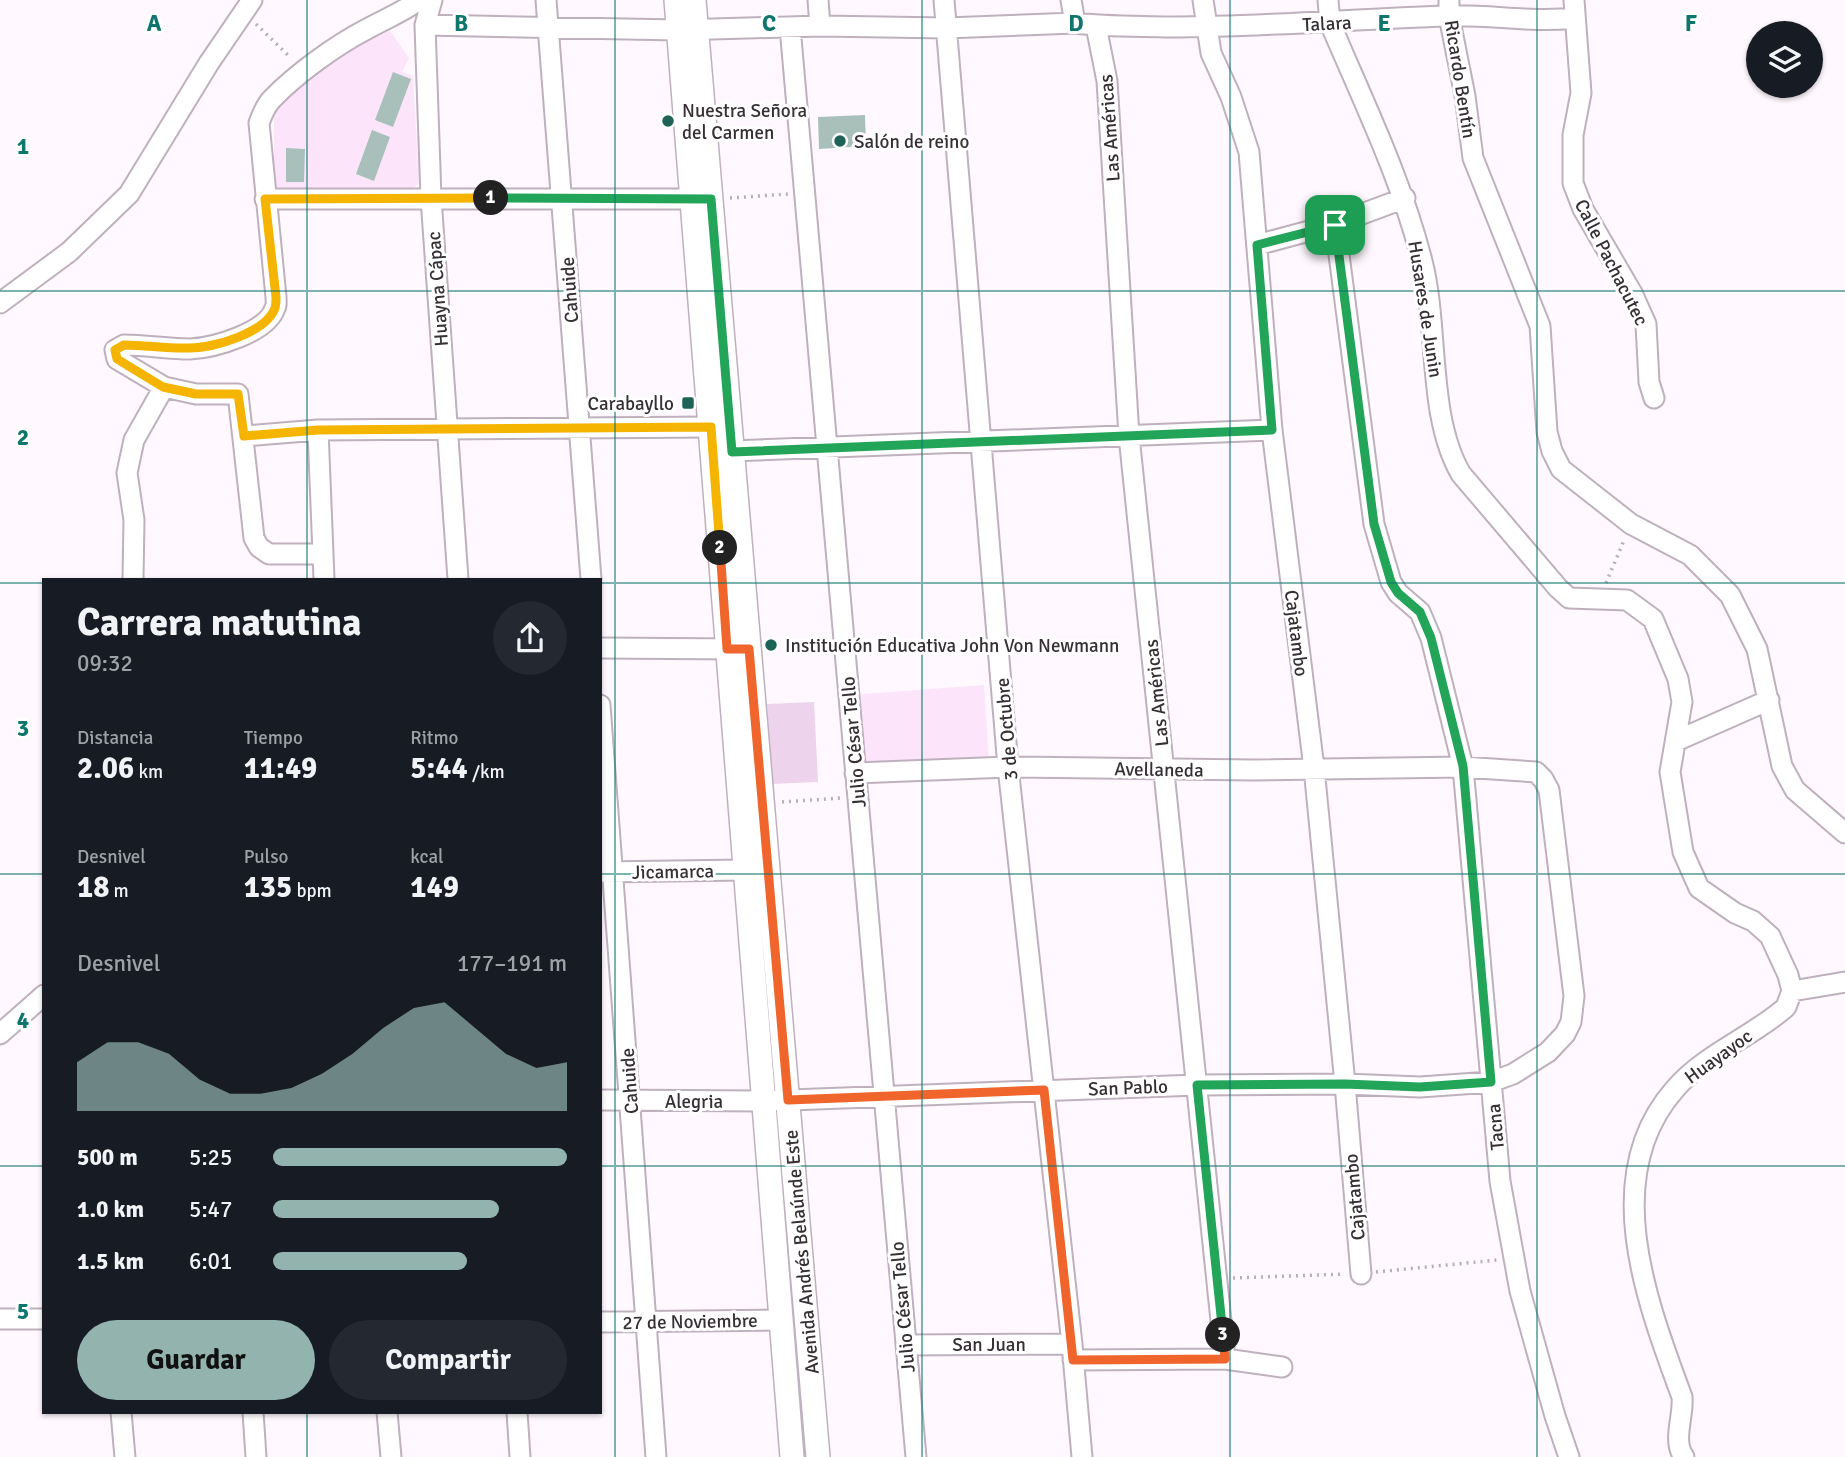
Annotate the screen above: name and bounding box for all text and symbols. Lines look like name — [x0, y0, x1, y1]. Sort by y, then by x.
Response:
text: A — [147, 9, 162, 38]
text: B — [454, 9, 468, 38]
text: C — [762, 9, 776, 38]
text: D — [1068, 9, 1084, 38]
text: E — [1377, 9, 1391, 38]
text: F — [1685, 9, 1697, 38]
street label: Talara — [1302, 11, 1352, 37]
street label: Ricardo Bentín — [1439, 18, 1481, 140]
map controls — [1746, 21, 1823, 98]
button: layers — [1746, 21, 1823, 98]
street label: Las Américas — [1094, 73, 1126, 182]
place label: Nuestra Señora del Carmen — [682, 99, 807, 145]
marker: Nuestra Señora del Carmen — [660, 113, 676, 129]
place label: Salón de reino — [854, 130, 969, 154]
text: 1 — [17, 132, 29, 161]
marker: Salón de reino — [832, 133, 848, 149]
pin: 1 — [474, 180, 508, 216]
text: 1 — [485, 185, 496, 209]
pin — [1305, 195, 1365, 255]
street label: Calle Pachacutec — [1569, 195, 1653, 330]
icon: arrive — [1316, 206, 1354, 244]
street label: Huayna Cápac — [422, 231, 454, 347]
street label: Husares de Junin — [1402, 239, 1448, 379]
street label: Cahuide — [556, 256, 584, 324]
place label: Carabayllo — [588, 392, 674, 416]
marker: Carabayllo — [680, 395, 696, 411]
text: 2 — [17, 423, 29, 452]
pin: 2 — [702, 530, 738, 566]
text: 2 — [714, 535, 725, 559]
street label: Cajatambo — [1279, 588, 1313, 678]
text: Carrera matutina — [77, 599, 362, 646]
button: share — [493, 601, 567, 675]
place label: Institución Educativa John Von Newmann — [785, 634, 1119, 658]
marker: Institución Educativa John Von Newmann — [763, 637, 779, 653]
street label: Las Américas — [1139, 638, 1175, 748]
text: 09:32 — [77, 649, 133, 678]
street label: Julio César Tello — [836, 675, 872, 808]
street label: 3 de Octubre — [991, 677, 1023, 781]
text: 3 — [17, 714, 29, 743]
text: Distancia — [77, 726, 153, 750]
text: Tiempo — [244, 726, 303, 750]
text: Ritmo — [410, 726, 458, 750]
text: 2.06 — [77, 750, 134, 787]
text: 11:49 — [244, 750, 317, 787]
text: 5:44 — [410, 750, 468, 787]
street label: Avellaneda — [1114, 757, 1204, 783]
text: km — [134, 760, 163, 784]
text: /km — [468, 760, 505, 784]
text: Desnivel — [77, 845, 146, 869]
text: Pulso — [244, 845, 288, 869]
text: kcal — [410, 845, 444, 869]
street label: Jicamarca — [632, 859, 714, 885]
text: 18 — [77, 869, 109, 906]
text: 135 — [244, 869, 292, 906]
text: 149 — [410, 869, 459, 906]
text: m — [109, 879, 129, 903]
text: bpm — [292, 879, 332, 903]
text: Desnivel — [77, 949, 160, 978]
text: 177–191 m — [457, 949, 567, 978]
text: 4 — [17, 1006, 29, 1035]
street label: Huayayoc — [1680, 1024, 1757, 1089]
street label: Cahuide — [616, 1047, 644, 1115]
street label: San Pablo — [1088, 1075, 1169, 1101]
street label: Alegria — [665, 1090, 723, 1114]
street label: Tacna — [1482, 1103, 1510, 1151]
street label: Avenida Andrés Belaúnde Este — [779, 1129, 825, 1375]
text: 500 m — [77, 1143, 138, 1172]
text: 5:25 — [189, 1143, 232, 1172]
street label: Cajatambo — [1339, 1152, 1371, 1241]
text: 1.0 km — [77, 1195, 144, 1224]
text: 5:47 — [189, 1195, 232, 1224]
street label: Julio César Tello — [885, 1240, 921, 1373]
text: 1.5 km — [77, 1247, 144, 1276]
text: 6:01 — [189, 1247, 232, 1276]
text: 5 — [17, 1297, 29, 1326]
street label: 27 de Noviembre — [622, 1309, 758, 1335]
pin: 3 — [1206, 1318, 1240, 1352]
button: Guardar — [77, 1320, 315, 1400]
button: Compartir — [329, 1320, 567, 1400]
text: 3 — [1217, 1322, 1228, 1346]
street label: San Juan — [952, 1333, 1026, 1357]

